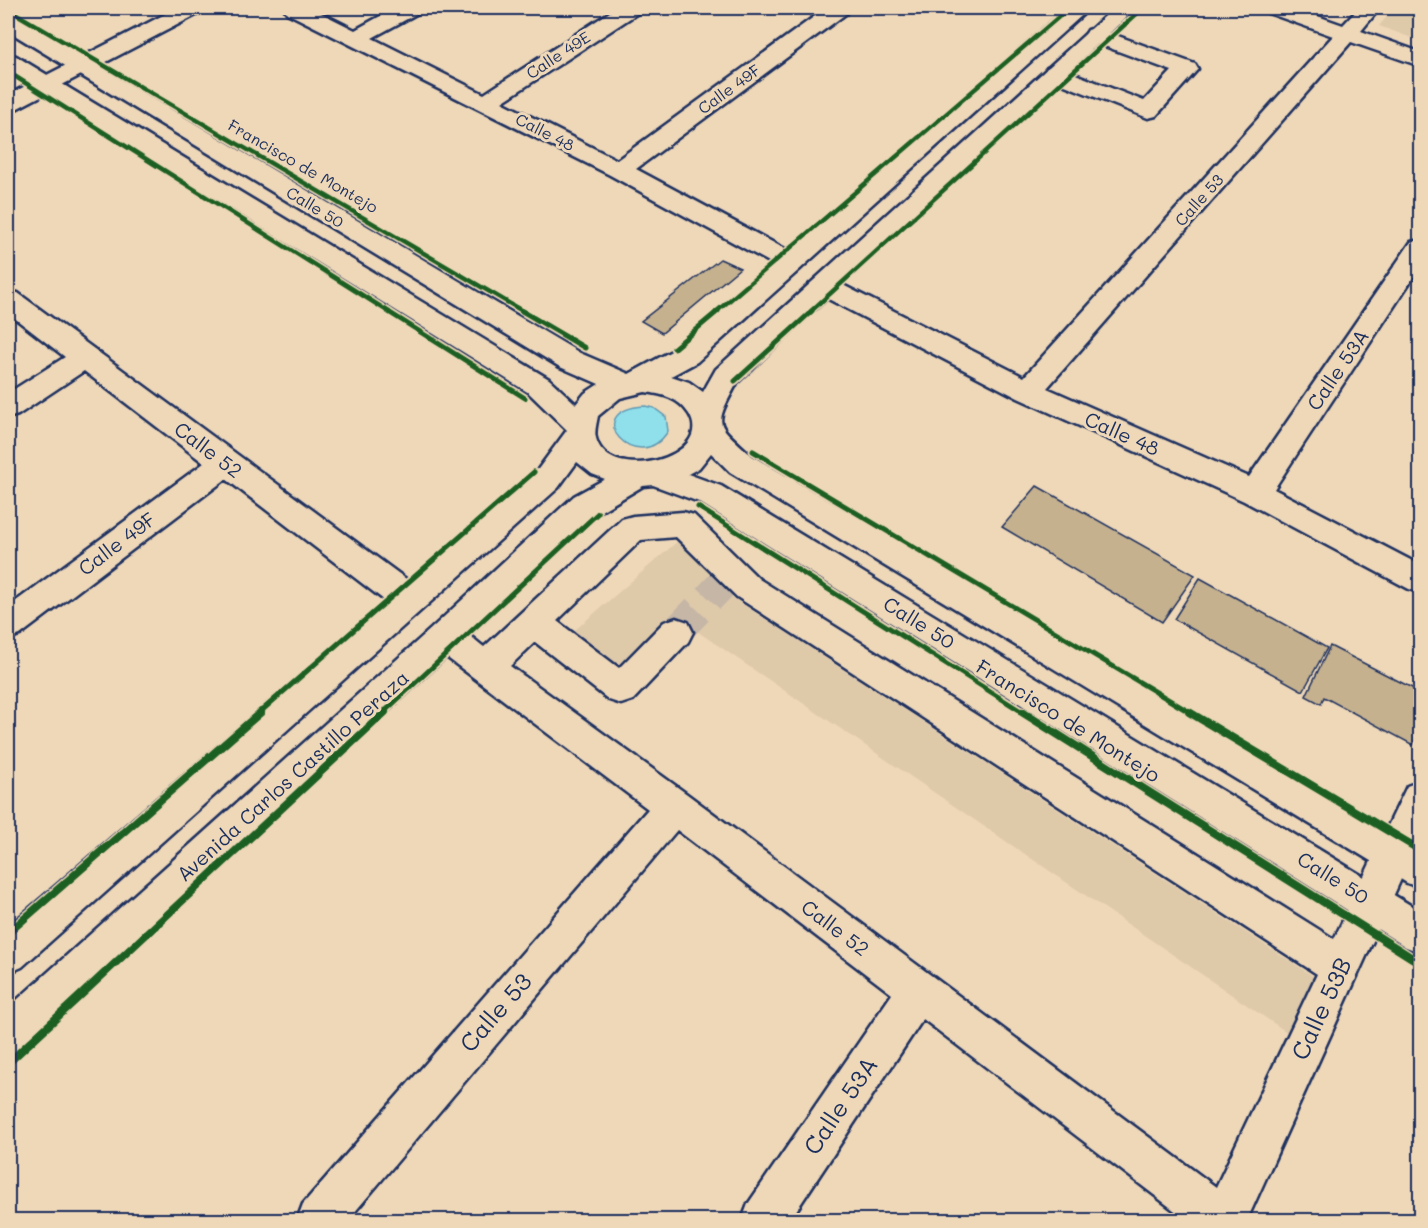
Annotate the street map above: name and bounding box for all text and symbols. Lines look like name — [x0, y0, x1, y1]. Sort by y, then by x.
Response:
street label: Calle 49E — [522, 26, 594, 83]
street label: Calle 49F — [693, 59, 764, 118]
street label: Calle 48 — [512, 108, 579, 155]
street label: Francisco de Montejo — [224, 114, 382, 217]
street label: Calle 53 — [1170, 169, 1228, 230]
street label: Calle 50 — [283, 181, 348, 232]
street label: Calle 53A — [1300, 324, 1374, 415]
street label: Calle 48 — [1081, 405, 1164, 461]
street label: Calle 52 — [169, 415, 248, 483]
street label: Calle 49F — [73, 506, 160, 581]
street label: Calle 50 — [879, 590, 960, 654]
street label: Francisco de Montejo — [972, 653, 1166, 788]
street label: Avenida Carlos Castillo Peraza — [171, 664, 414, 887]
street label: Calle 50 — [1293, 845, 1374, 909]
street label: Calle 52 — [796, 893, 875, 961]
street label: Calle 53B — [1283, 952, 1358, 1065]
street label: Calle 53 — [452, 966, 538, 1058]
street label: Calle 53A — [796, 1050, 884, 1160]

